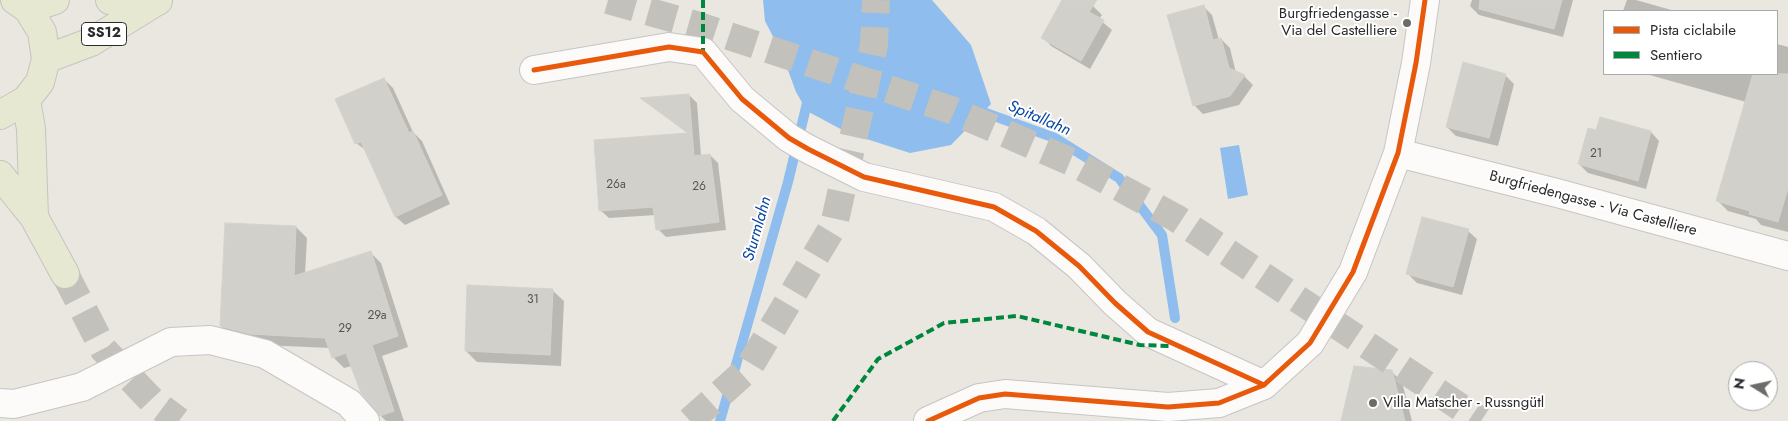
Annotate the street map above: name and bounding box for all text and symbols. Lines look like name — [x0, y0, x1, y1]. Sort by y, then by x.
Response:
place label: Burgfriedengasse - Via del Castelliere — [1279, 5, 1397, 40]
legend — [1603, 10, 1778, 75]
marker: Burgfriedengasse - Via del Castelliere — [1401, 17, 1413, 29]
text: Pista ciclabile — [1650, 19, 1736, 41]
road number: SS12 — [82, 22, 126, 46]
text: Sentiero — [1650, 44, 1702, 66]
water label: Spitallahn — [1005, 97, 1073, 141]
house number: 21 — [1590, 147, 1602, 161]
street label: Burgfriedengasse - Via Castelliere — [1487, 168, 1699, 240]
house number: 26a — [606, 178, 626, 192]
house number: 26 — [692, 180, 706, 194]
water label: Sturmlahn — [740, 194, 776, 264]
house number: 31 — [527, 293, 539, 307]
house number: 29a — [367, 309, 387, 323]
house number: 29 — [338, 322, 352, 336]
north arrow — [1728, 361, 1778, 411]
text: N — [1728, 376, 1750, 391]
place label: Villa Matscher - Russngütl — [1383, 394, 1544, 412]
marker: Villa Matscher - Russngütl — [1367, 397, 1379, 409]

